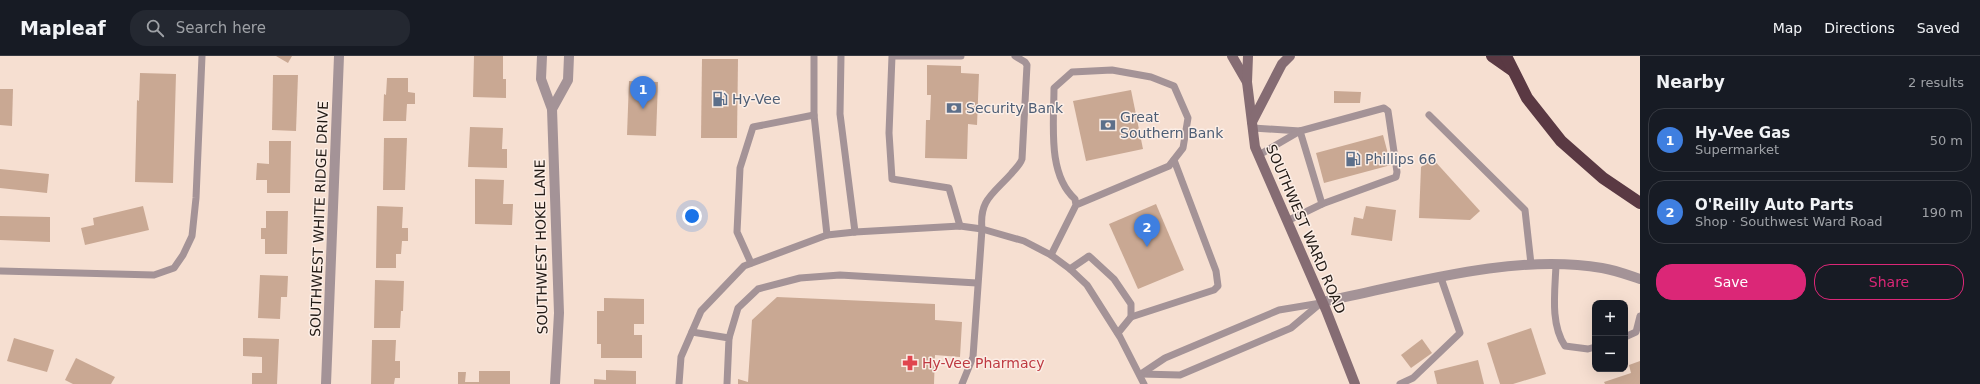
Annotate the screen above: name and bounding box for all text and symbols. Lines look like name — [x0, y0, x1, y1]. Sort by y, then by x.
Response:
search box — [130, 10, 410, 46]
text: Mapleaf — [20, 17, 106, 39]
icon: search — [144, 17, 166, 39]
text: Search here — [176, 19, 266, 37]
text: Map — [1773, 20, 1802, 36]
text: Directions — [1824, 20, 1895, 36]
text: Saved — [1917, 20, 1960, 36]
text: Nearby — [1656, 72, 1725, 92]
text: 2 results — [1908, 75, 1964, 90]
pin: 1 — [630, 76, 656, 109]
fuel station icon: Hy-Vee — [711, 90, 729, 108]
place label: Hy-Vee — [732, 91, 781, 107]
bank icon: Security Bank — [945, 99, 963, 117]
place label: Security Bank — [966, 100, 1064, 116]
street label: SOUTHWEST WHITE RIDGE DRIVE — [307, 101, 331, 337]
place label: Great Southern Bank — [1120, 109, 1224, 141]
bank icon: Great Southern Bank — [1099, 116, 1117, 134]
text: Hy-Vee Gas — [1695, 124, 1790, 142]
text: 1 — [1665, 133, 1675, 148]
text: 50 m — [1930, 133, 1963, 148]
street label: SOUTHWEST WARD ROAD — [1263, 142, 1349, 316]
text: Supermarket — [1695, 142, 1779, 157]
fuel station icon: Phillips 66 — [1344, 150, 1362, 168]
place label: Phillips 66 — [1365, 151, 1436, 167]
street label: SOUTHWEST HOKE LANE — [531, 159, 551, 335]
text: O'Reilly Auto Parts — [1695, 196, 1854, 214]
text: 2 — [1665, 205, 1675, 220]
text: 190 m — [1921, 205, 1963, 220]
your location — [682, 206, 702, 226]
pin: 2 — [1134, 214, 1160, 247]
text: Shop · Southwest Ward Road — [1695, 214, 1883, 229]
button: Save — [1656, 264, 1806, 300]
button: Share — [1814, 264, 1964, 300]
map controls — [1592, 300, 1628, 372]
button: + — [1592, 300, 1628, 336]
button: − — [1592, 336, 1628, 372]
pharmacy icon: Hy-Vee Pharmacy — [901, 354, 919, 372]
place label: Hy-Vee Pharmacy — [922, 355, 1045, 371]

